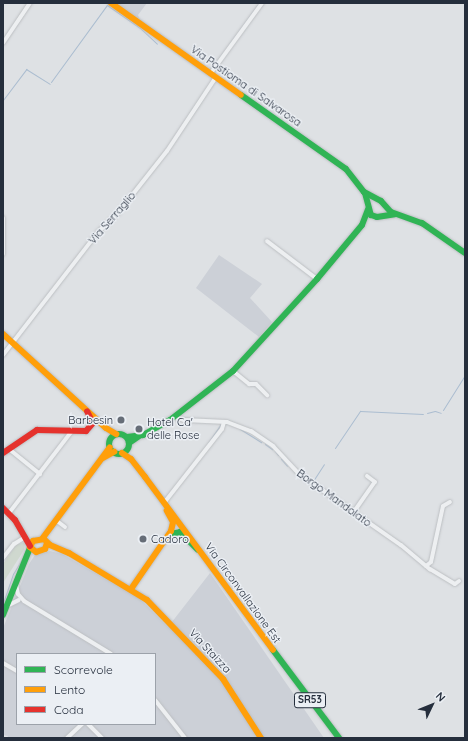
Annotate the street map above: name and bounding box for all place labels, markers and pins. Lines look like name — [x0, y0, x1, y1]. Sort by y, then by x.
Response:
place label: Barbesin — [68, 413, 113, 427]
marker: Barbesin — [116, 415, 126, 425]
place label: Hotel Ca' delle Rose — [147, 416, 199, 442]
marker: Hotel Ca' delle Rose — [134, 424, 144, 434]
place label: Cadoro — [151, 532, 189, 546]
marker: Cadoro — [138, 534, 148, 544]

